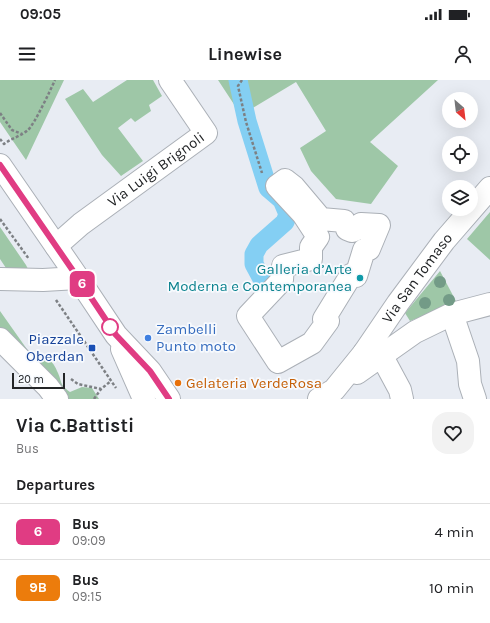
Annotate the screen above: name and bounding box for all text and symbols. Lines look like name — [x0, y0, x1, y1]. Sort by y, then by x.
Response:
text: 09:05 — [20, 5, 61, 23]
icon: menu — [16, 43, 38, 65]
text: Linewise — [208, 43, 282, 65]
icon: person — [452, 43, 474, 65]
north arrow — [442, 92, 478, 128]
map controls — [442, 92, 478, 216]
street label: Via Luigi Brignoli — [104, 128, 208, 211]
button: locate — [442, 136, 478, 172]
button: layers — [442, 180, 478, 216]
street label: Via San Tomaso — [378, 229, 456, 327]
place label: Galleria d’Arte Moderna e Contemporanea — [167, 260, 352, 295]
line badge: 6 — [69, 271, 95, 297]
marker: Galleria d’Arte Moderna e Contemporanea — [355, 273, 365, 283]
text: 6 — [78, 275, 86, 292]
unlabelled marker — [101, 318, 119, 336]
place label: Zambelli Punto moto — [156, 320, 236, 355]
place label: Piazzale Oberdan — [26, 330, 84, 365]
marker: Zambelli Punto moto — [143, 333, 153, 343]
marker: Piazzale Oberdan — [87, 343, 97, 353]
scale bar — [12, 371, 65, 390]
text: 20 m — [18, 373, 44, 386]
place label: Gelateria VerdeRosa — [186, 374, 322, 392]
marker: Gelateria VerdeRosa — [173, 378, 183, 388]
button: heart — [432, 412, 474, 454]
text: Via C.Battisti — [16, 415, 134, 437]
text: Bus — [16, 441, 39, 456]
text: Departures — [16, 476, 95, 494]
text: Bus — [72, 515, 99, 533]
text: 6 — [34, 523, 42, 540]
text: 4 min — [435, 523, 474, 541]
text: 09:09 — [72, 533, 106, 548]
text: Bus — [72, 571, 99, 589]
text: 9B — [29, 579, 47, 596]
text: 10 min — [429, 579, 474, 597]
text: 09:15 — [72, 589, 102, 604]

